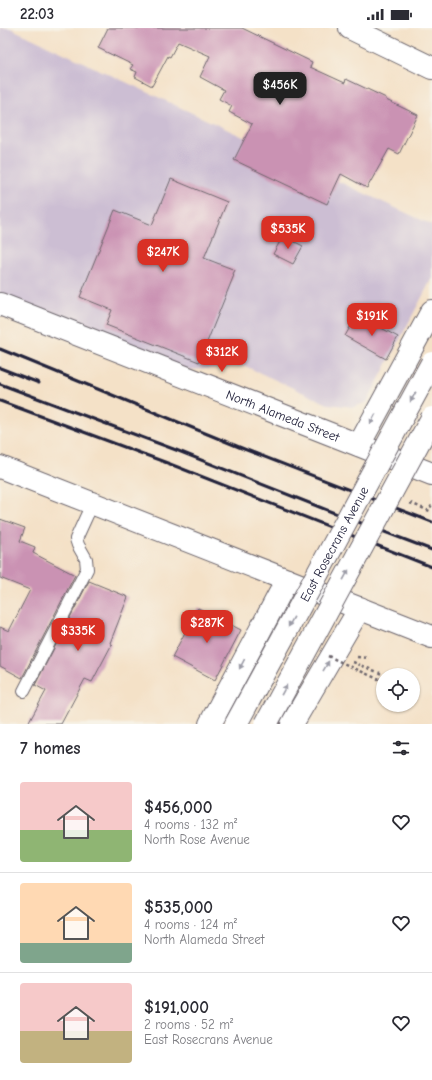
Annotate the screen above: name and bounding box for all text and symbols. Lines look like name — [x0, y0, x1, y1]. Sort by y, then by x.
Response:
text: 22:03 — [20, 5, 54, 23]
pin: $456K — [252, 72, 308, 106]
text: $456K — [263, 77, 297, 92]
pin: $535K — [260, 216, 316, 250]
text: $535K — [270, 221, 306, 236]
pin: $247K — [135, 239, 191, 273]
text: $247K — [146, 244, 180, 259]
pin: $191K — [344, 303, 400, 337]
text: $191K — [356, 308, 388, 323]
pin: $312K — [194, 339, 250, 373]
text: $312K — [205, 344, 239, 359]
street label: North Alameda Street — [224, 386, 343, 445]
one-way arrow — [410, 391, 417, 403]
one-way arrow — [370, 413, 377, 425]
street label: East Rosecrans Avenue — [296, 483, 371, 604]
one-way arrow — [343, 570, 350, 581]
pin: $287K — [179, 610, 235, 644]
text: $287K — [190, 615, 224, 630]
one-way arrow — [288, 616, 294, 628]
pin: $335K — [50, 618, 106, 652]
text: $335K — [61, 623, 95, 638]
one-way arrow — [239, 658, 246, 669]
one-way arrow — [323, 660, 330, 672]
map controls — [376, 668, 420, 712]
button: locate — [376, 668, 420, 712]
one-way arrow — [281, 684, 288, 696]
icon: filters — [390, 737, 412, 759]
text: 7 homes — [20, 739, 81, 758]
icon: home — [52, 798, 100, 846]
text: $456,000 — [144, 798, 213, 817]
icon: heart — [390, 811, 412, 833]
text: 4 rooms · 132 m² — [144, 817, 237, 832]
text: North Rose Avenue — [144, 832, 250, 847]
text: $535,000 — [144, 898, 213, 917]
icon: home — [52, 899, 100, 947]
icon: heart — [390, 912, 412, 934]
text: 4 rooms · 124 m² — [144, 917, 237, 932]
text: North Alameda Street — [144, 932, 264, 947]
text: $191,000 — [144, 998, 209, 1017]
icon: home — [52, 999, 100, 1047]
icon: heart — [390, 1012, 412, 1034]
text: 2 rooms · 52 m² — [144, 1017, 233, 1032]
text: East Rosecrans Avenue — [144, 1032, 273, 1047]

